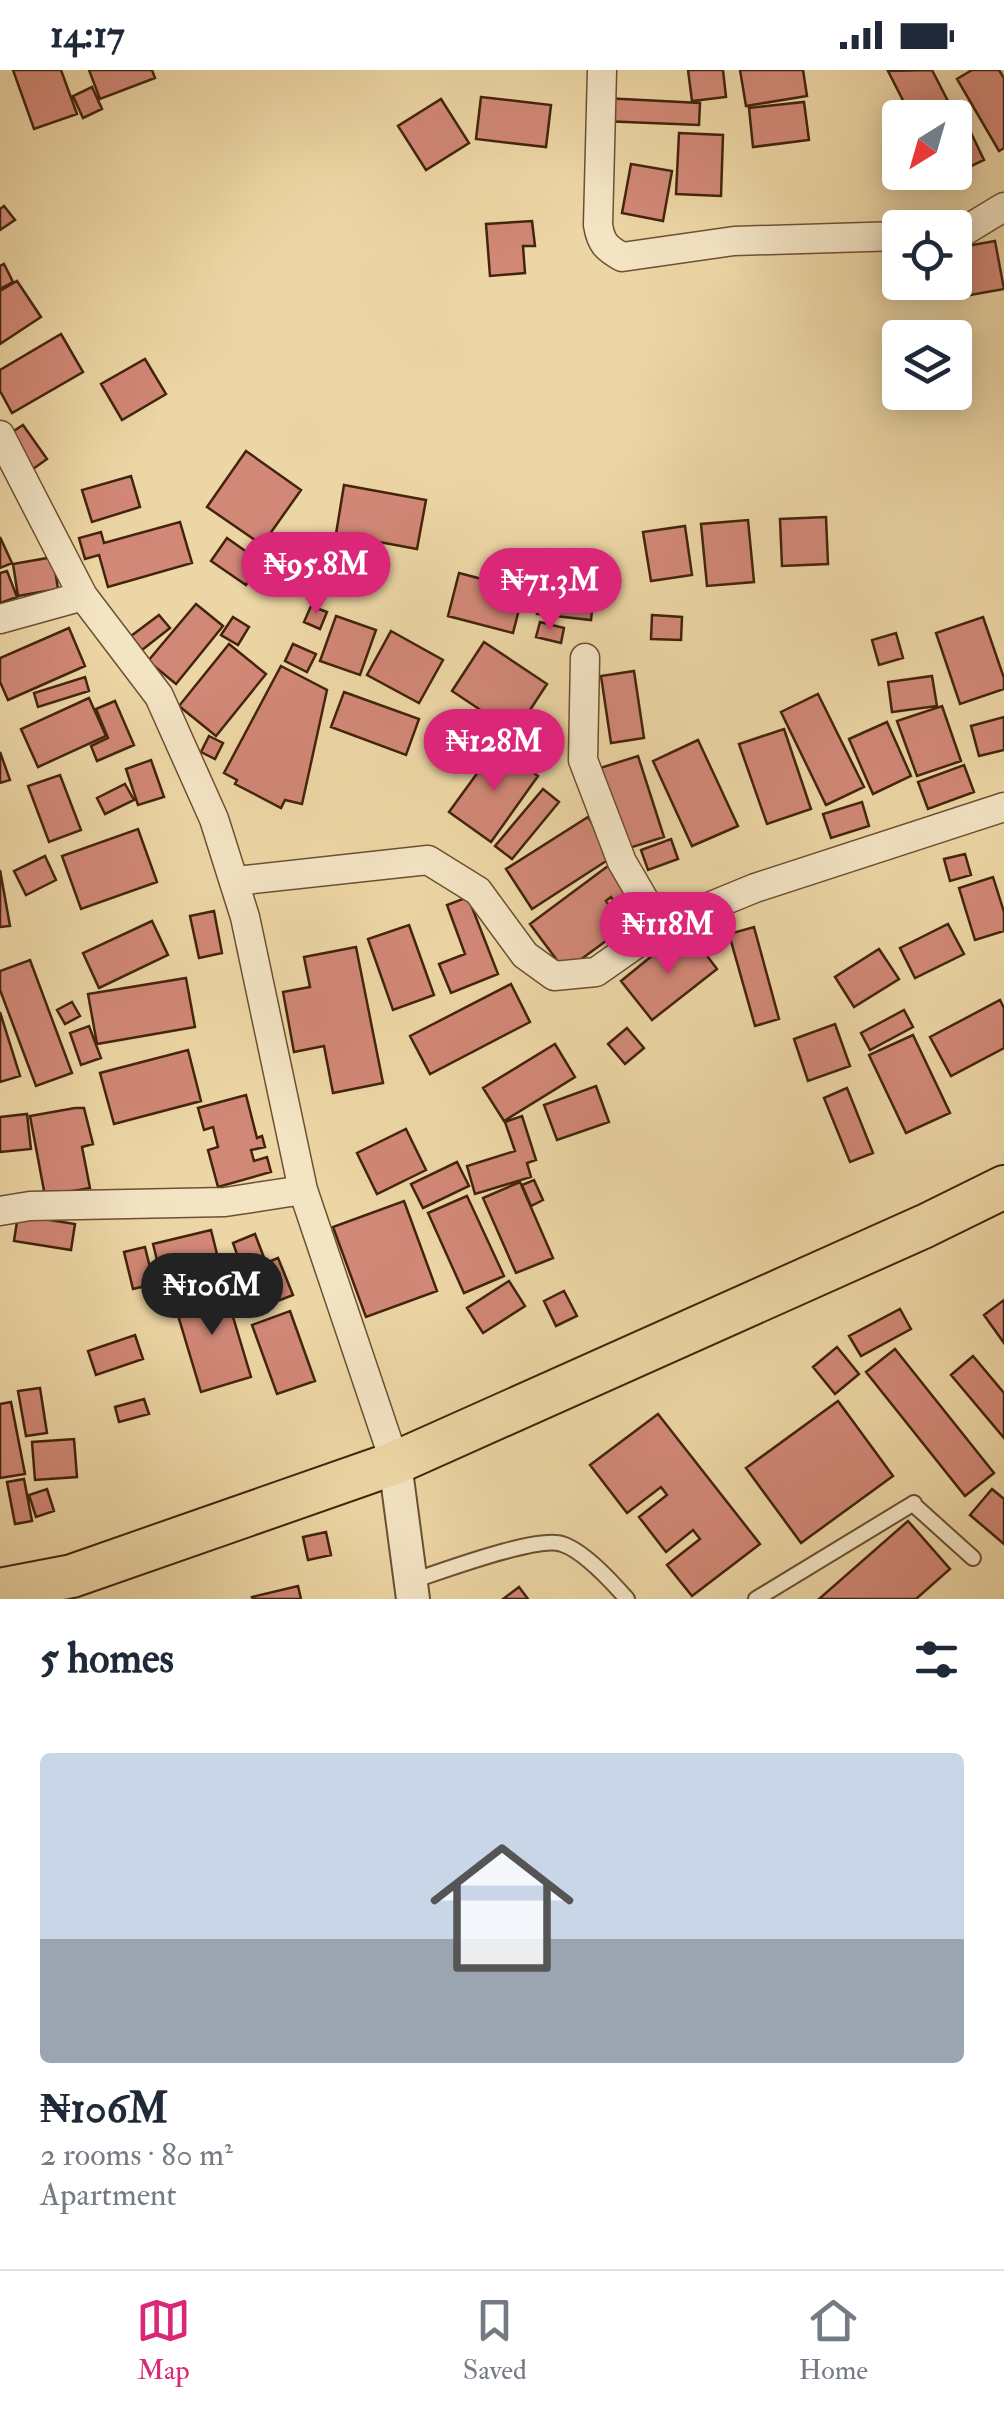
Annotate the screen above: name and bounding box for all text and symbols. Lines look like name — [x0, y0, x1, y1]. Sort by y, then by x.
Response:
text: 14:17 — [50, 11, 124, 59]
north arrow — [882, 100, 972, 190]
map controls — [882, 100, 972, 410]
button: locate — [882, 210, 972, 300]
button: layers — [882, 320, 972, 410]
pin: ₦95.8M — [235, 532, 397, 617]
text: ₦95.8M — [263, 544, 369, 584]
pin: ₦71.3M — [469, 548, 631, 633]
text: ₦71.3M — [501, 560, 599, 600]
pin: ₦128M — [424, 709, 564, 794]
text: ₦128M — [446, 721, 542, 761]
pin: ₦118M — [598, 892, 738, 977]
text: ₦118M — [622, 904, 714, 944]
pin: ₦106M — [142, 1253, 282, 1338]
text: ₦106M — [163, 1265, 261, 1305]
icon: filters — [909, 1632, 964, 1687]
text: 5 homes — [40, 1633, 174, 1685]
icon: home — [412, 1818, 592, 1998]
text: ₦106M — [40, 2083, 168, 2135]
text: 2 rooms · 80 m² — [40, 2135, 233, 2175]
text: Apartment — [40, 2175, 177, 2215]
tab: Map — [136, 2293, 191, 2388]
tab: Saved — [463, 2293, 527, 2388]
tab: Home — [799, 2293, 868, 2388]

